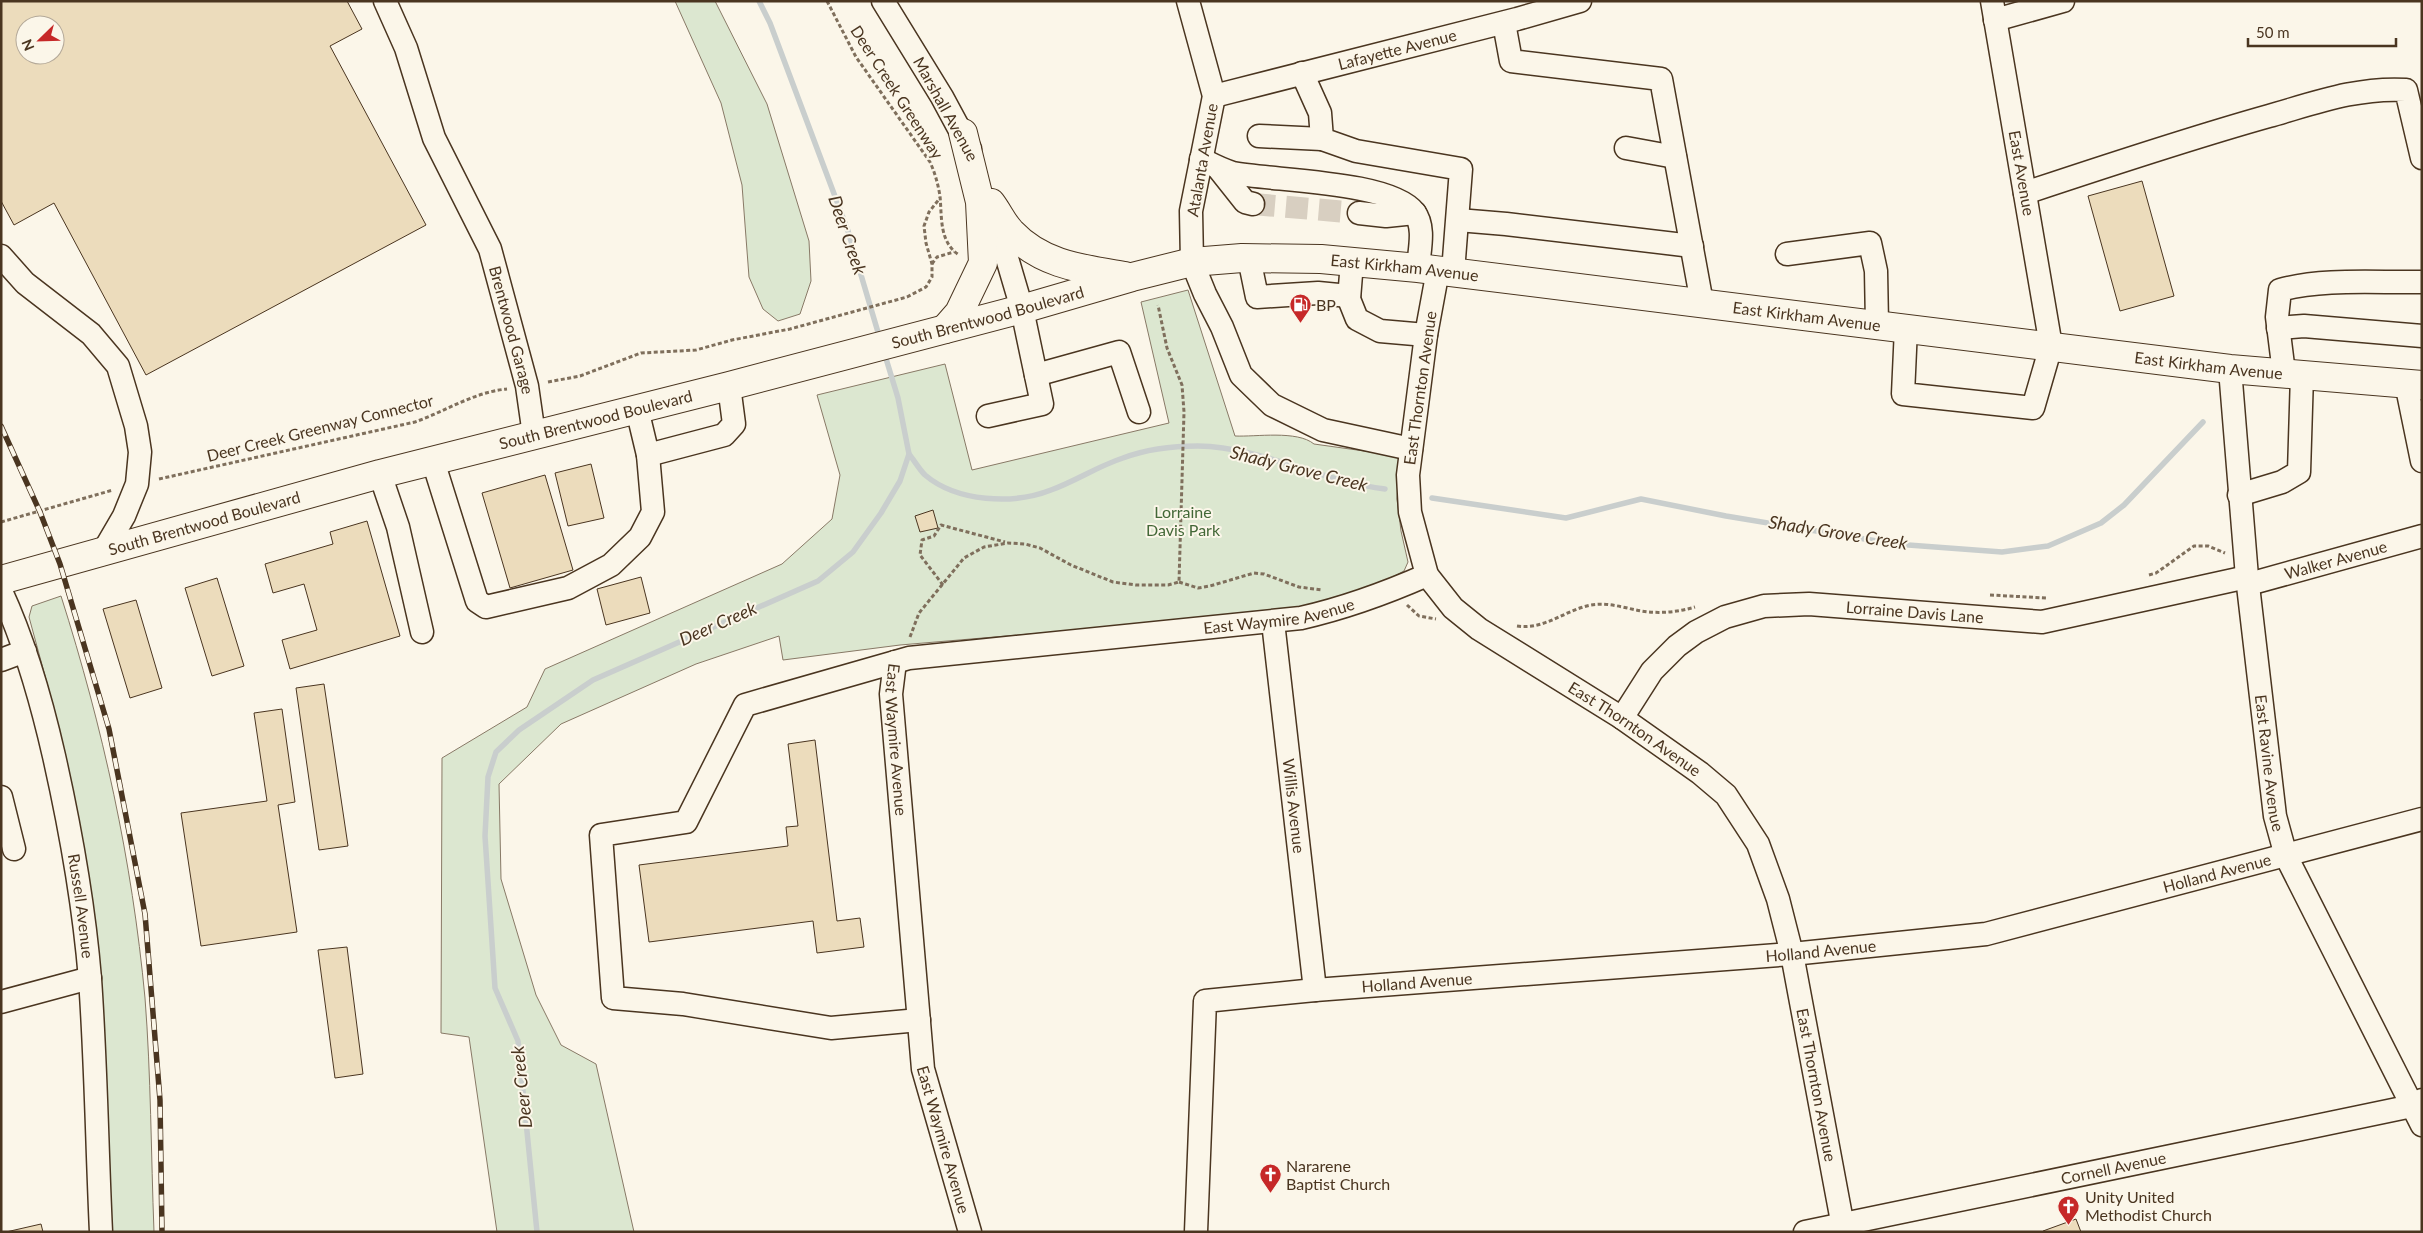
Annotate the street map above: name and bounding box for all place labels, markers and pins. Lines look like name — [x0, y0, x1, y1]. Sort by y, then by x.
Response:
fuel station icon: BP — [1288, 293, 1312, 324]
place label: BP — [1316, 295, 1336, 314]
place label: Nararene Baptist Church — [1286, 1156, 1390, 1193]
church icon: Nararene Baptist Church — [1258, 1163, 1282, 1194]
place label: Unity United Methodist Church — [2085, 1187, 2212, 1224]
church icon: Unity United Methodist Church — [2057, 1194, 2081, 1225]

